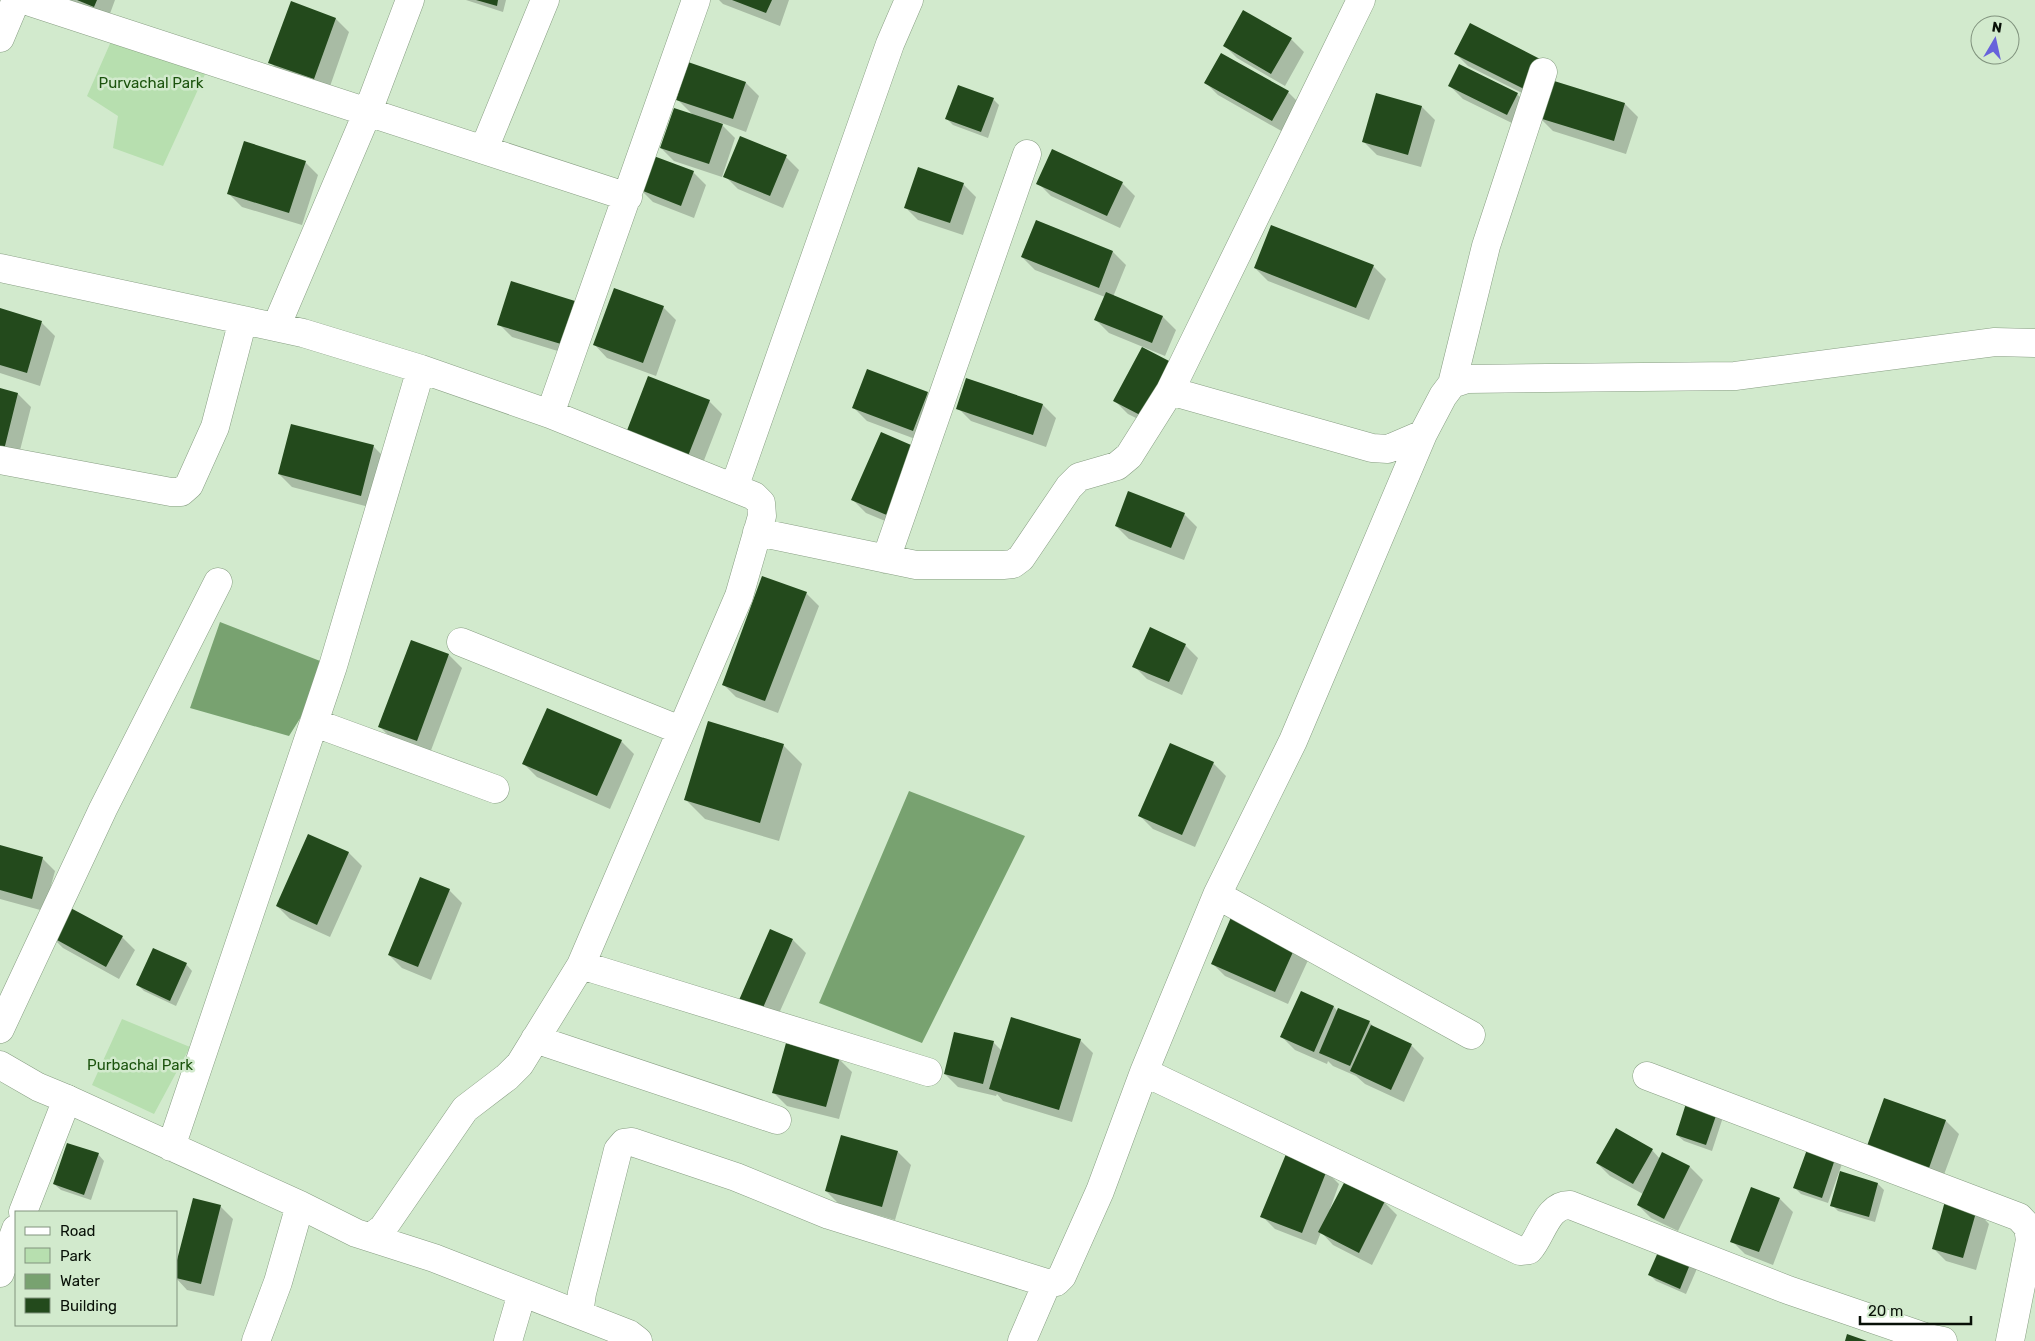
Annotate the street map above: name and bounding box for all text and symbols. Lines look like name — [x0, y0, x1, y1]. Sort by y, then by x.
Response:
north arrow — [1970, 15, 2020, 65]
text: N — [1991, 18, 2003, 37]
park label: Purvachal Park — [99, 74, 204, 92]
park label: Purbachal Park — [87, 1056, 193, 1074]
legend — [15, 1211, 178, 1326]
text: Road — [60, 1222, 96, 1240]
text: Park — [60, 1247, 91, 1265]
text: Water — [60, 1272, 100, 1290]
scale bar — [1860, 1294, 1971, 1326]
text: Building — [60, 1297, 117, 1315]
text: 20 m — [1868, 1302, 1903, 1320]

